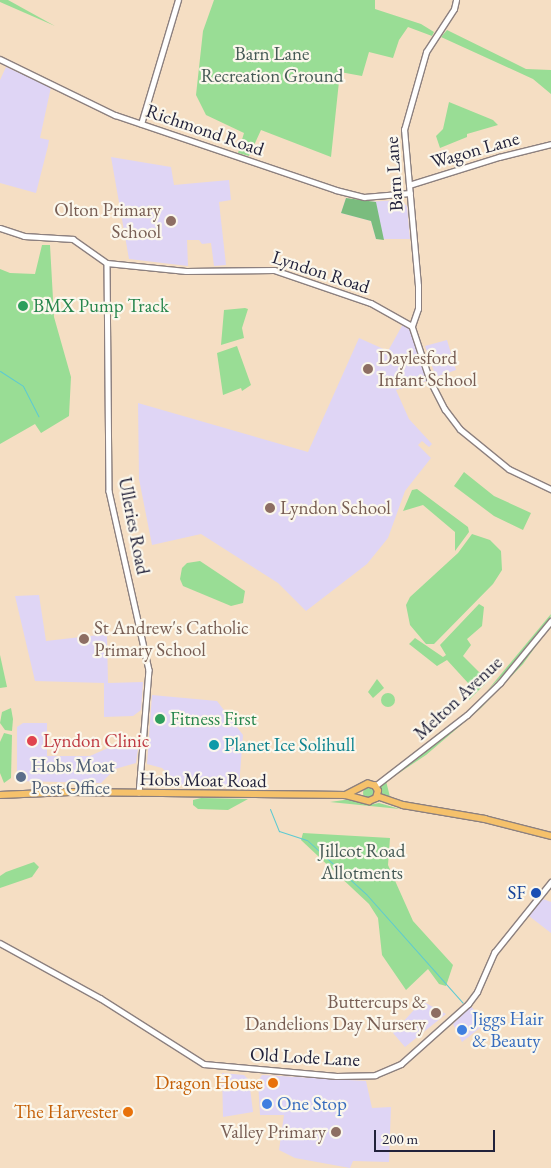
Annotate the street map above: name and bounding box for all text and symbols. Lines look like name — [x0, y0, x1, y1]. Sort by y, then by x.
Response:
park label: Barn Lane Recreation Ground — [201, 43, 343, 87]
street label: Richmond Road — [143, 99, 267, 161]
street label: Wagon Lane — [428, 127, 522, 173]
street label: Barn Lane — [380, 136, 408, 212]
place label: Olton Primary School — [54, 199, 161, 243]
marker: Olton Primary School — [165, 215, 177, 227]
street label: Lyndon Road — [269, 246, 373, 298]
place label: BMX Pump Track — [33, 295, 169, 317]
marker: BMX Pump Track — [17, 300, 29, 312]
place label: Daylesford Infant School — [378, 347, 477, 391]
marker: Daylesford Infant School — [362, 363, 374, 375]
street label: Ulleries Road — [113, 475, 155, 577]
place label: Lyndon School — [280, 497, 391, 519]
marker: Lyndon School — [264, 502, 276, 514]
place label: St Andrew's Catholic Primary School — [94, 617, 249, 661]
marker: St Andrew's Catholic Primary School — [78, 633, 90, 645]
street label: Melton Avenue — [409, 651, 507, 745]
place label: Fitness First — [170, 708, 257, 730]
marker: Fitness First — [154, 713, 166, 725]
place label: Lyndon Clinic — [43, 730, 149, 752]
marker: Lyndon Clinic — [25, 734, 39, 748]
place label: Planet Ice Solihull — [224, 734, 355, 756]
marker: Planet Ice Solihull — [208, 739, 220, 751]
place label: Hobs Moat Post Office — [31, 755, 115, 799]
street label: Hobs Moat Road — [139, 767, 267, 793]
marker: Hobs Moat Post Office — [15, 771, 27, 783]
park label: Jillcot Road Allotments — [319, 840, 405, 884]
place label: SF — [507, 882, 526, 904]
marker: SF — [530, 887, 542, 899]
place label: Buttercups & Dandelions Day Nursery — [245, 991, 426, 1035]
marker: Buttercups & Dandelions Day Nursery — [430, 1007, 442, 1019]
place label: Jiggs Hair & Beauty — [472, 1008, 544, 1052]
marker: Jiggs Hair & Beauty — [456, 1024, 468, 1036]
street label: Old Lode Lane — [250, 1043, 360, 1071]
place label: Dragon House — [155, 1072, 263, 1094]
marker: Dragon House — [267, 1077, 279, 1089]
place label: One Stop — [277, 1093, 347, 1115]
marker: One Stop — [261, 1098, 273, 1110]
place label: The Harvester — [14, 1101, 118, 1123]
marker: The Harvester — [122, 1106, 134, 1118]
scale bar — [376, 1120, 497, 1152]
place label: Valley Primary — [220, 1121, 326, 1143]
marker: Valley Primary — [330, 1126, 342, 1138]
text: 200 m — [382, 1129, 418, 1148]

